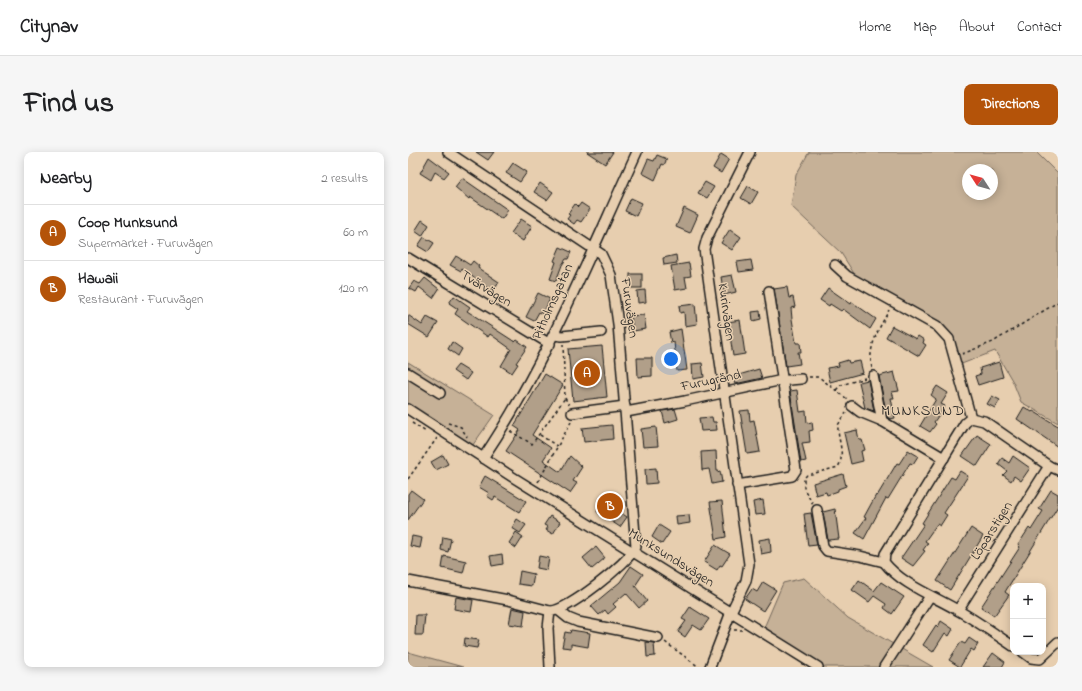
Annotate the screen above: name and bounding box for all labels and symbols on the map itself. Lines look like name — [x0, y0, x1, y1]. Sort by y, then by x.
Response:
north arrow — [962, 164, 998, 200]
street label: Pitholmsgatan — [527, 260, 580, 344]
street label: Tvärvägen — [456, 265, 516, 314]
street label: Furuvägen — [613, 276, 644, 340]
street label: Kurirvägen — [711, 282, 740, 342]
your location — [661, 349, 681, 369]
pin: A — [574, 358, 600, 388]
street label: Furugränd — [678, 364, 743, 399]
district label: MUNKSUND — [881, 400, 965, 422]
pin: B — [597, 491, 623, 521]
street label: Löparstigen — [966, 497, 1019, 565]
street label: Munksundsvägen — [623, 523, 718, 594]

